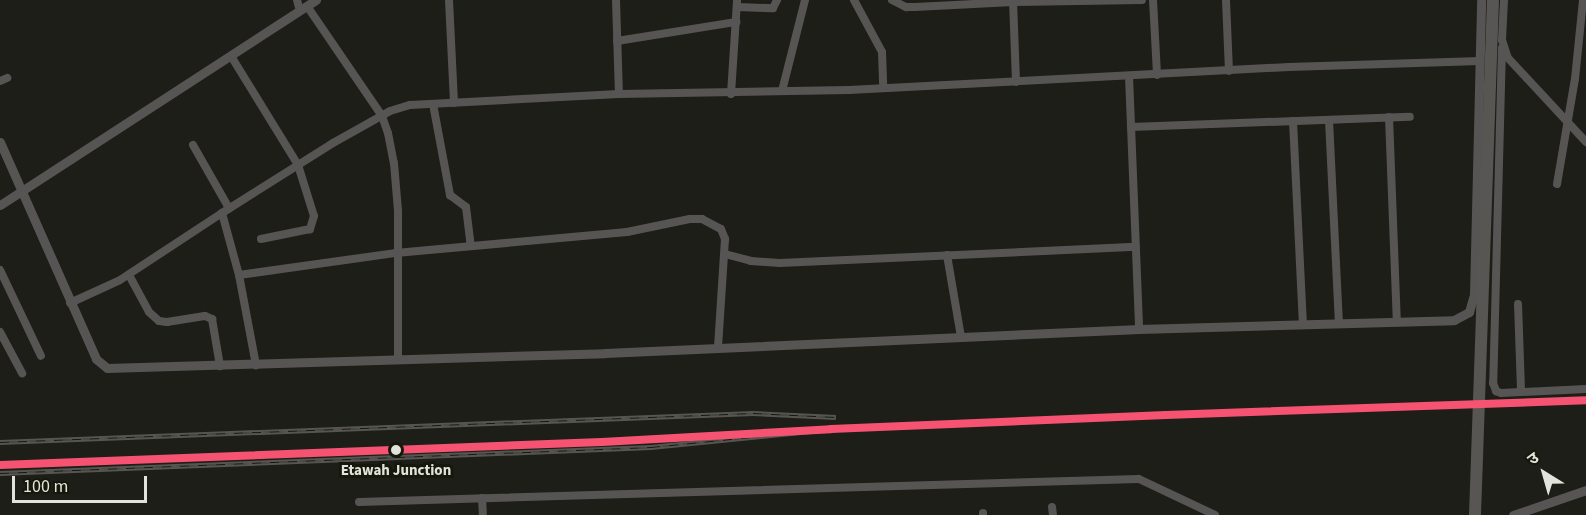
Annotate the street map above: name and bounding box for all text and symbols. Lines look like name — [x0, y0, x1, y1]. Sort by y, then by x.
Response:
marker: Etawah Junction — [387, 441, 405, 459]
north arrow — [1514, 443, 1574, 503]
text: उ — [1523, 447, 1544, 470]
place label: Etawah Junction — [341, 462, 451, 480]
scale bar — [15, 464, 150, 502]
text: 100 m — [23, 474, 68, 499]

